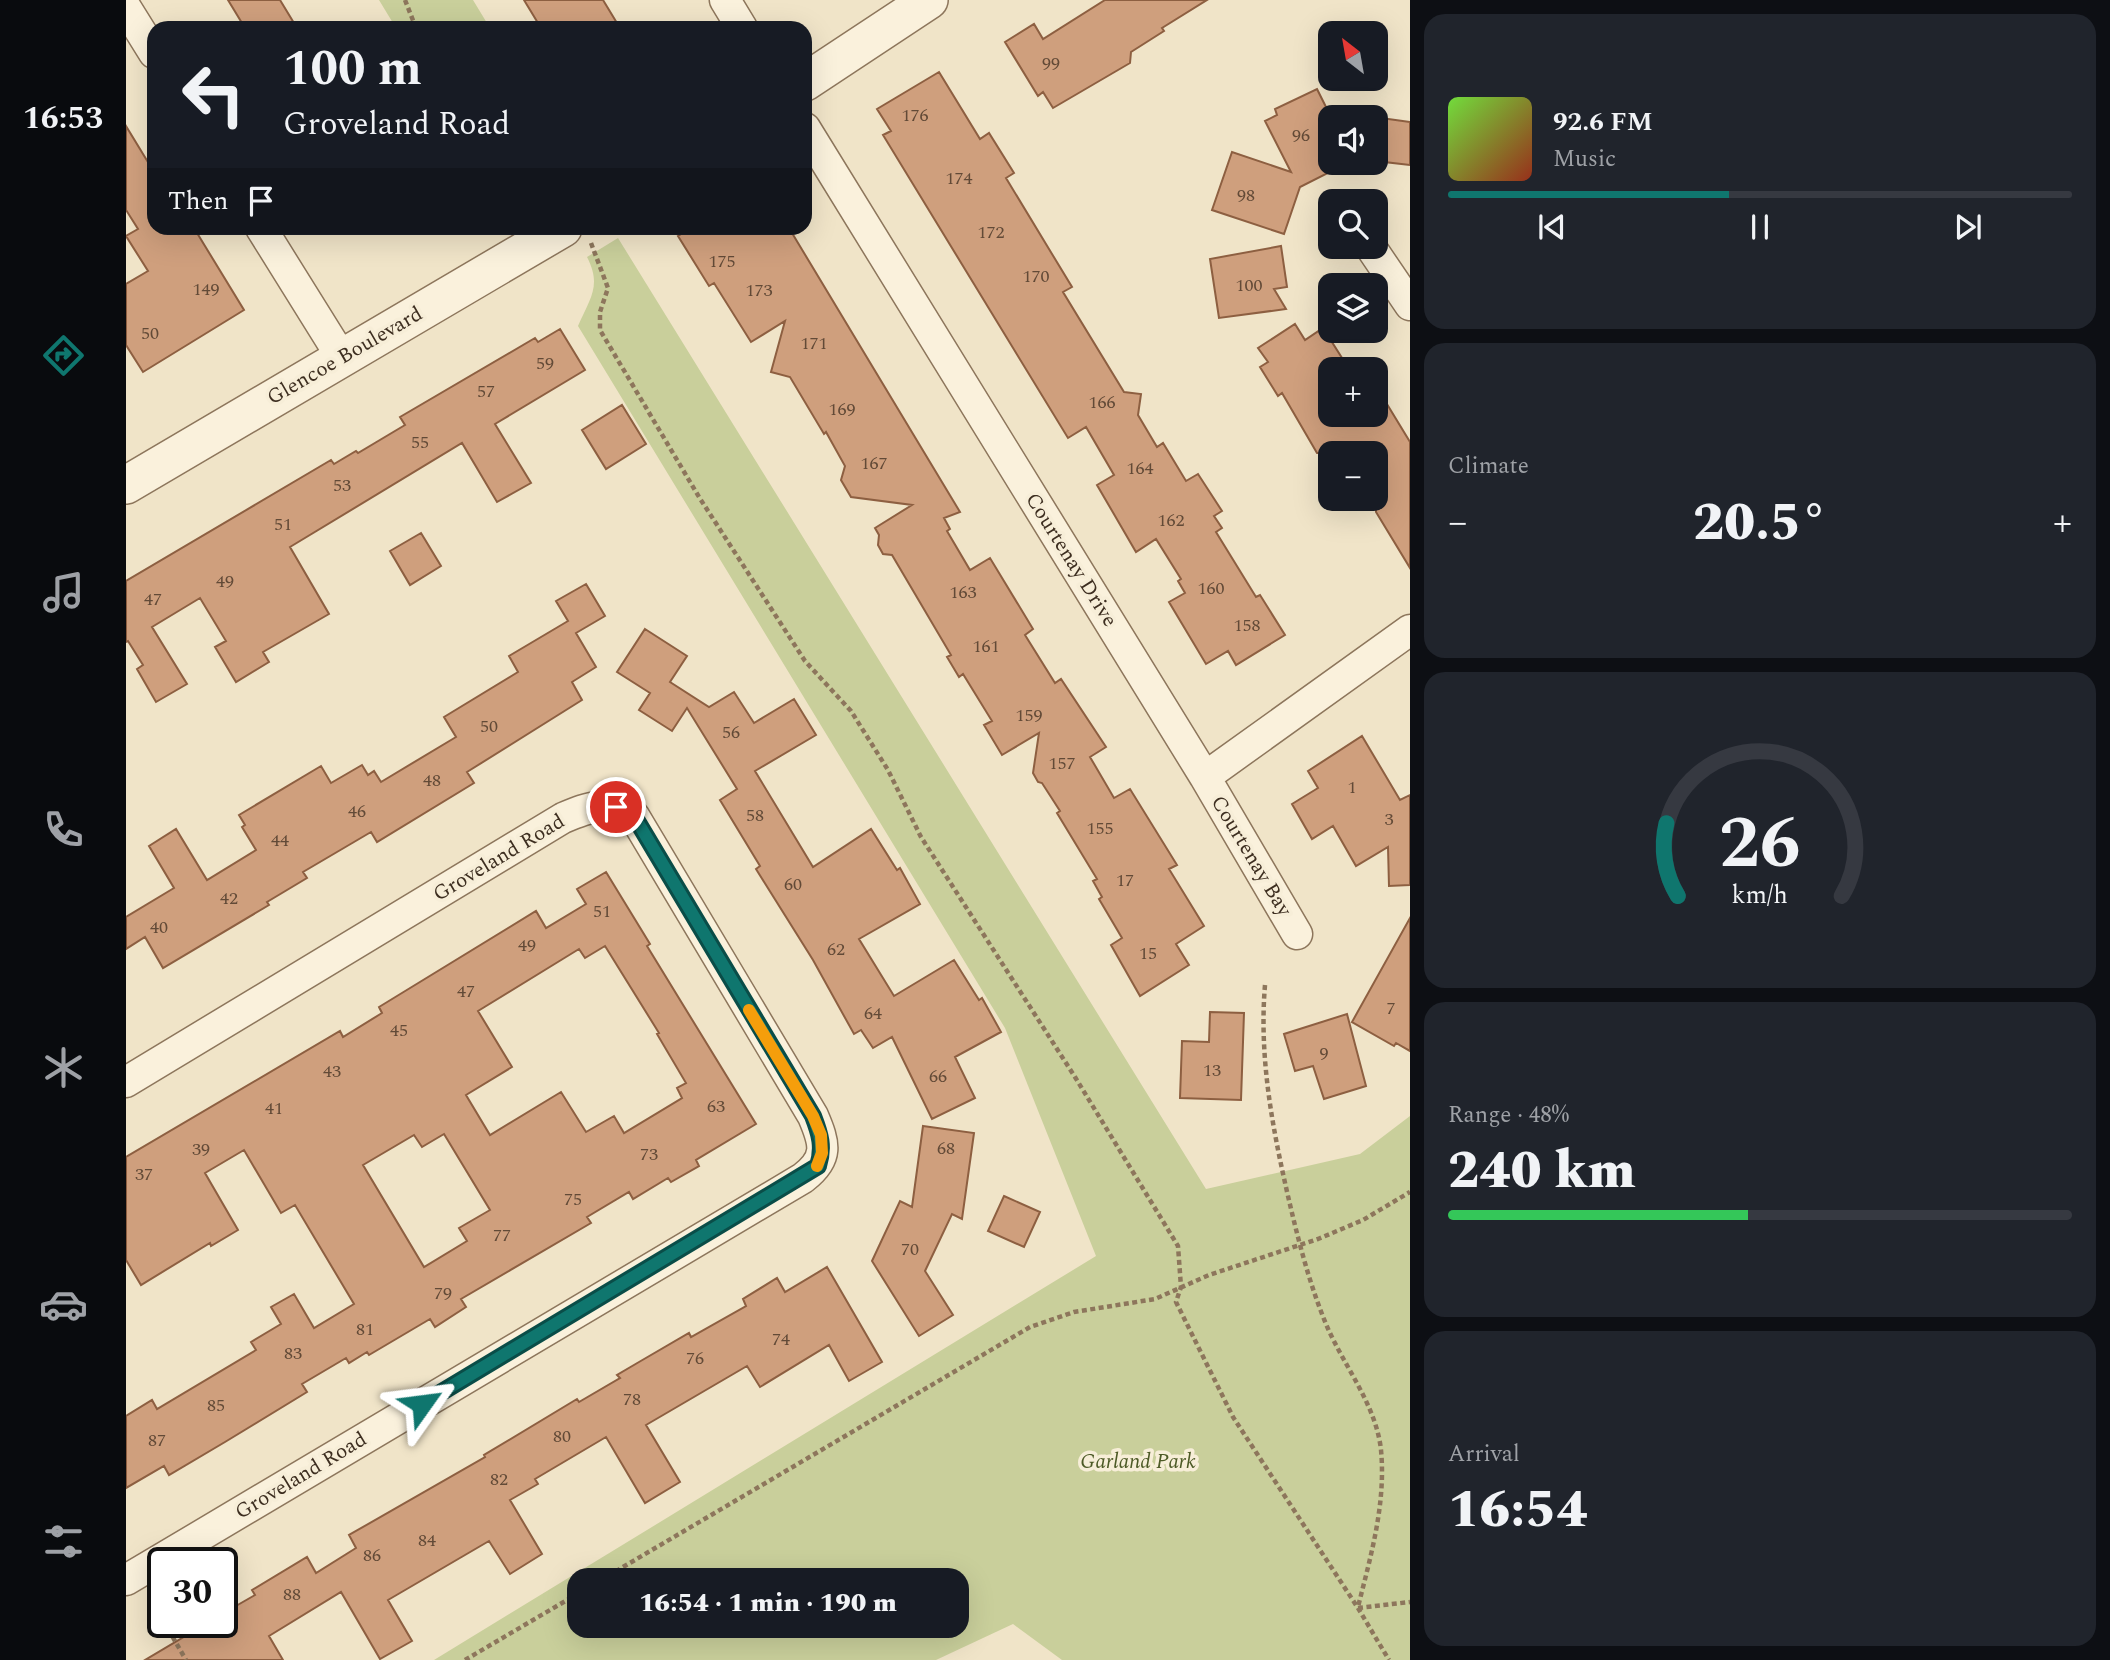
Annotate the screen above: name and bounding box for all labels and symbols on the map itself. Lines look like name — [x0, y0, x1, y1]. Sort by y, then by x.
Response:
north arrow — [1318, 21, 1388, 91]
house number: 99 — [1042, 50, 1060, 77]
house number: 176 — [902, 102, 929, 129]
house number: 96 — [1292, 122, 1310, 149]
house number: 174 — [946, 165, 973, 192]
house number: 98 — [1237, 182, 1255, 209]
house number: 172 — [978, 219, 1005, 246]
house number: 175 — [709, 248, 736, 275]
house number: 170 — [1023, 263, 1050, 290]
house number: 100 — [1236, 272, 1263, 299]
house number: 149 — [193, 276, 220, 303]
house number: 173 — [746, 277, 773, 304]
street label: Glencoe Boulevard — [261, 298, 429, 414]
house number: 50 — [141, 320, 159, 347]
house number: 171 — [801, 330, 828, 357]
house number: 59 — [536, 350, 554, 377]
house number: 57 — [477, 378, 495, 405]
house number: 166 — [1089, 389, 1116, 416]
house number: 169 — [829, 396, 856, 423]
house number: 55 — [411, 429, 429, 456]
house number: 167 — [861, 450, 888, 477]
house number: 164 — [1127, 455, 1154, 482]
house number: 53 — [333, 472, 351, 499]
street label: Courtenay Drive — [1017, 486, 1125, 634]
house number: 162 — [1158, 507, 1185, 534]
house number: 51 — [274, 511, 292, 538]
house number: 49 — [216, 568, 234, 595]
house number: 160 — [1198, 575, 1225, 602]
house number: 163 — [950, 579, 977, 606]
house number: 47 — [144, 586, 162, 613]
house number: 158 — [1234, 612, 1261, 639]
house number: 161 — [973, 633, 1000, 660]
house number: 159 — [1016, 702, 1043, 729]
house number: 50 — [480, 713, 498, 740]
house number: 56 — [722, 719, 740, 746]
house number: 157 — [1049, 750, 1076, 777]
house number: 48 — [423, 767, 441, 794]
house number: 1 — [1348, 774, 1357, 801]
pin — [586, 777, 646, 837]
street label: Courtenay Bay — [1202, 789, 1300, 923]
house number: 46 — [348, 798, 366, 825]
house number: 58 — [746, 802, 764, 829]
street label: Groveland Road — [427, 806, 571, 910]
house number: 3 — [1385, 806, 1394, 833]
house number: 155 — [1087, 815, 1114, 842]
house number: 44 — [271, 827, 289, 854]
house number: 17 — [1116, 867, 1134, 894]
house number: 60 — [784, 871, 802, 898]
house number: 42 — [220, 885, 238, 912]
house number: 51 — [593, 898, 611, 925]
house number: 40 — [150, 914, 168, 941]
house number: 49 — [518, 932, 536, 959]
house number: 62 — [827, 936, 845, 963]
house number: 15 — [1139, 940, 1157, 967]
house number: 47 — [457, 978, 475, 1005]
house number: 7 — [1387, 995, 1396, 1022]
house number: 64 — [864, 1000, 882, 1027]
house number: 45 — [390, 1017, 408, 1044]
house number: 9 — [1320, 1040, 1329, 1067]
house number: 13 — [1203, 1057, 1221, 1084]
house number: 43 — [323, 1058, 341, 1085]
house number: 66 — [929, 1063, 947, 1090]
house number: 63 — [707, 1093, 725, 1120]
house number: 41 — [265, 1095, 283, 1122]
house number: 68 — [937, 1135, 955, 1162]
house number: 39 — [192, 1136, 210, 1163]
house number: 73 — [640, 1141, 658, 1168]
house number: 37 — [135, 1161, 153, 1188]
house number: 75 — [564, 1186, 582, 1213]
house number: 77 — [493, 1222, 511, 1249]
house number: 70 — [901, 1236, 919, 1263]
house number: 79 — [434, 1280, 452, 1307]
house number: 81 — [356, 1316, 374, 1343]
house number: 74 — [772, 1326, 790, 1353]
house number: 83 — [284, 1340, 302, 1367]
house number: 76 — [686, 1345, 704, 1372]
position arrow — [385, 1367, 459, 1441]
house number: 78 — [623, 1386, 641, 1413]
house number: 85 — [207, 1392, 225, 1419]
house number: 80 — [553, 1423, 571, 1450]
street label: Groveland Road — [229, 1424, 373, 1528]
house number: 87 — [148, 1427, 166, 1454]
park label: Garland Park — [1080, 1446, 1196, 1478]
house number: 82 — [490, 1466, 508, 1493]
house number: 84 — [418, 1527, 436, 1554]
house number: 86 — [363, 1542, 381, 1569]
speed limit sign: 30 — [147, 1547, 238, 1638]
house number: 88 — [283, 1581, 301, 1608]

